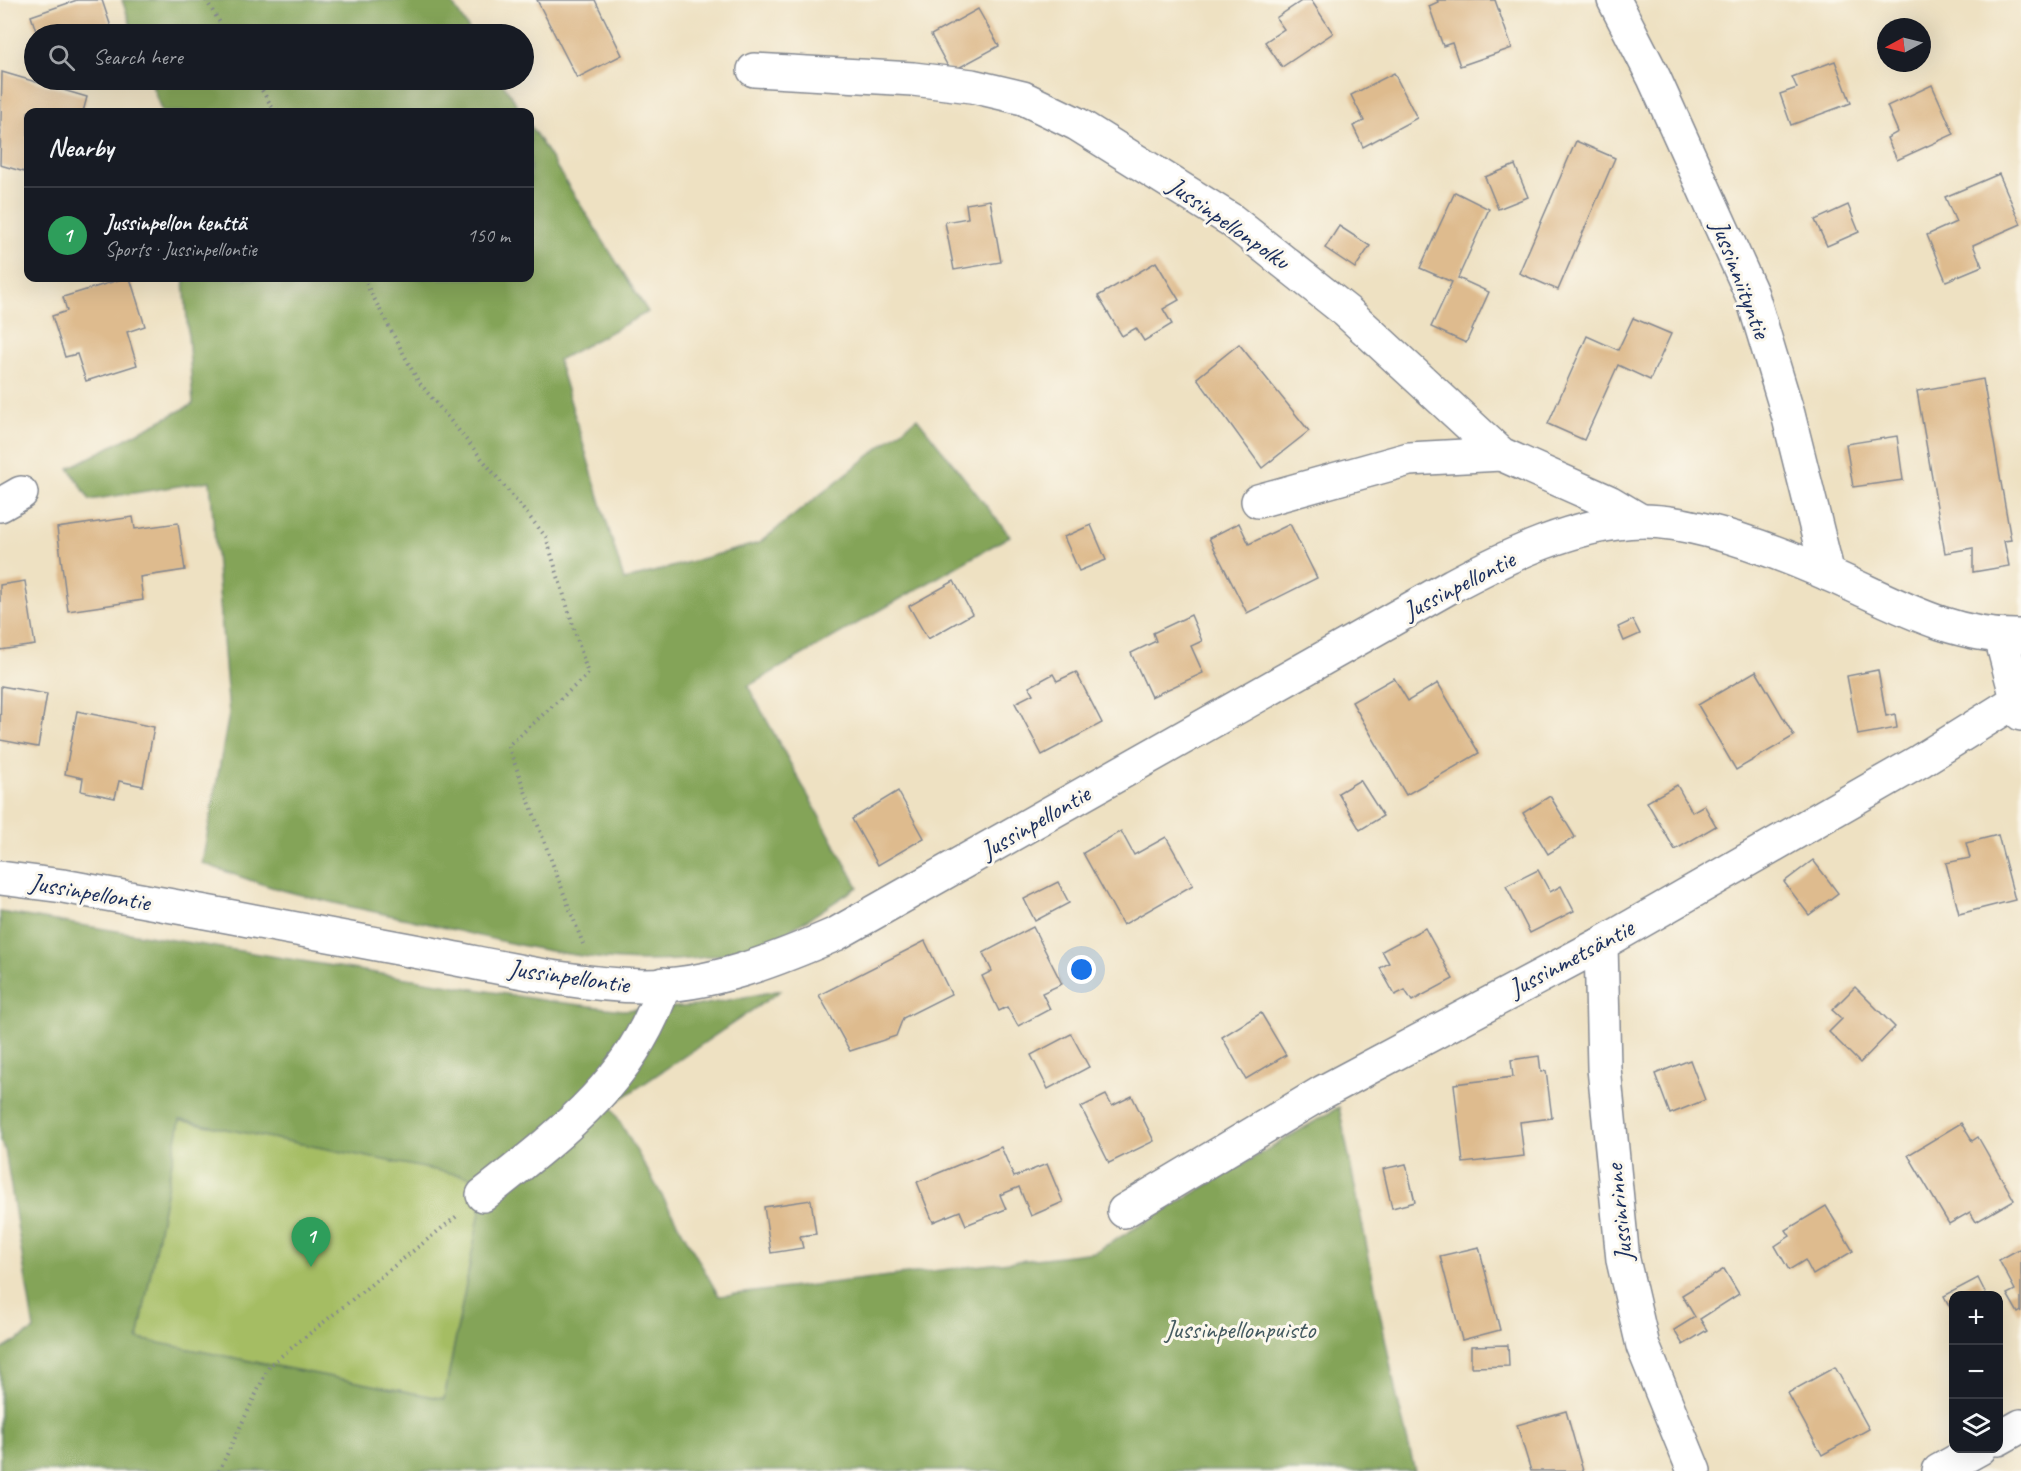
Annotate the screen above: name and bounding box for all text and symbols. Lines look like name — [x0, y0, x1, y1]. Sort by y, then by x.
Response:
north arrow — [1877, 18, 1931, 72]
search box — [24, 24, 534, 90]
icon: search — [45, 41, 78, 74]
text: Search here — [93, 43, 183, 71]
text: Nearby — [48, 131, 113, 164]
street label: Jussinpellonpolku — [1160, 168, 1298, 278]
text: Jussinpellon kenttä — [105, 209, 246, 237]
street label: Jussinniityntie — [1703, 213, 1779, 344]
text: 1 — [63, 223, 72, 248]
text: 150 m — [467, 223, 510, 248]
text: Sports · Jussinpellontie — [105, 237, 257, 262]
street label: Jussinpellontie — [1396, 542, 1522, 628]
street label: Jussinpellontie — [973, 777, 1097, 868]
street label: Jussinpellontie — [25, 865, 154, 919]
street label: Jussinmetsäntie — [1501, 911, 1641, 1006]
street label: Jussinpellontie — [505, 951, 633, 1001]
your location — [1067, 955, 1096, 984]
street label: Jussinrinne — [1597, 1160, 1641, 1265]
pin: 1 — [292, 1218, 330, 1267]
map controls — [1949, 1291, 2003, 1453]
button: + — [1949, 1291, 2003, 1345]
park label: Jussinpellonpuisto — [1163, 1313, 1317, 1346]
button: − — [1949, 1345, 2003, 1399]
button: layers — [1949, 1399, 2003, 1453]

